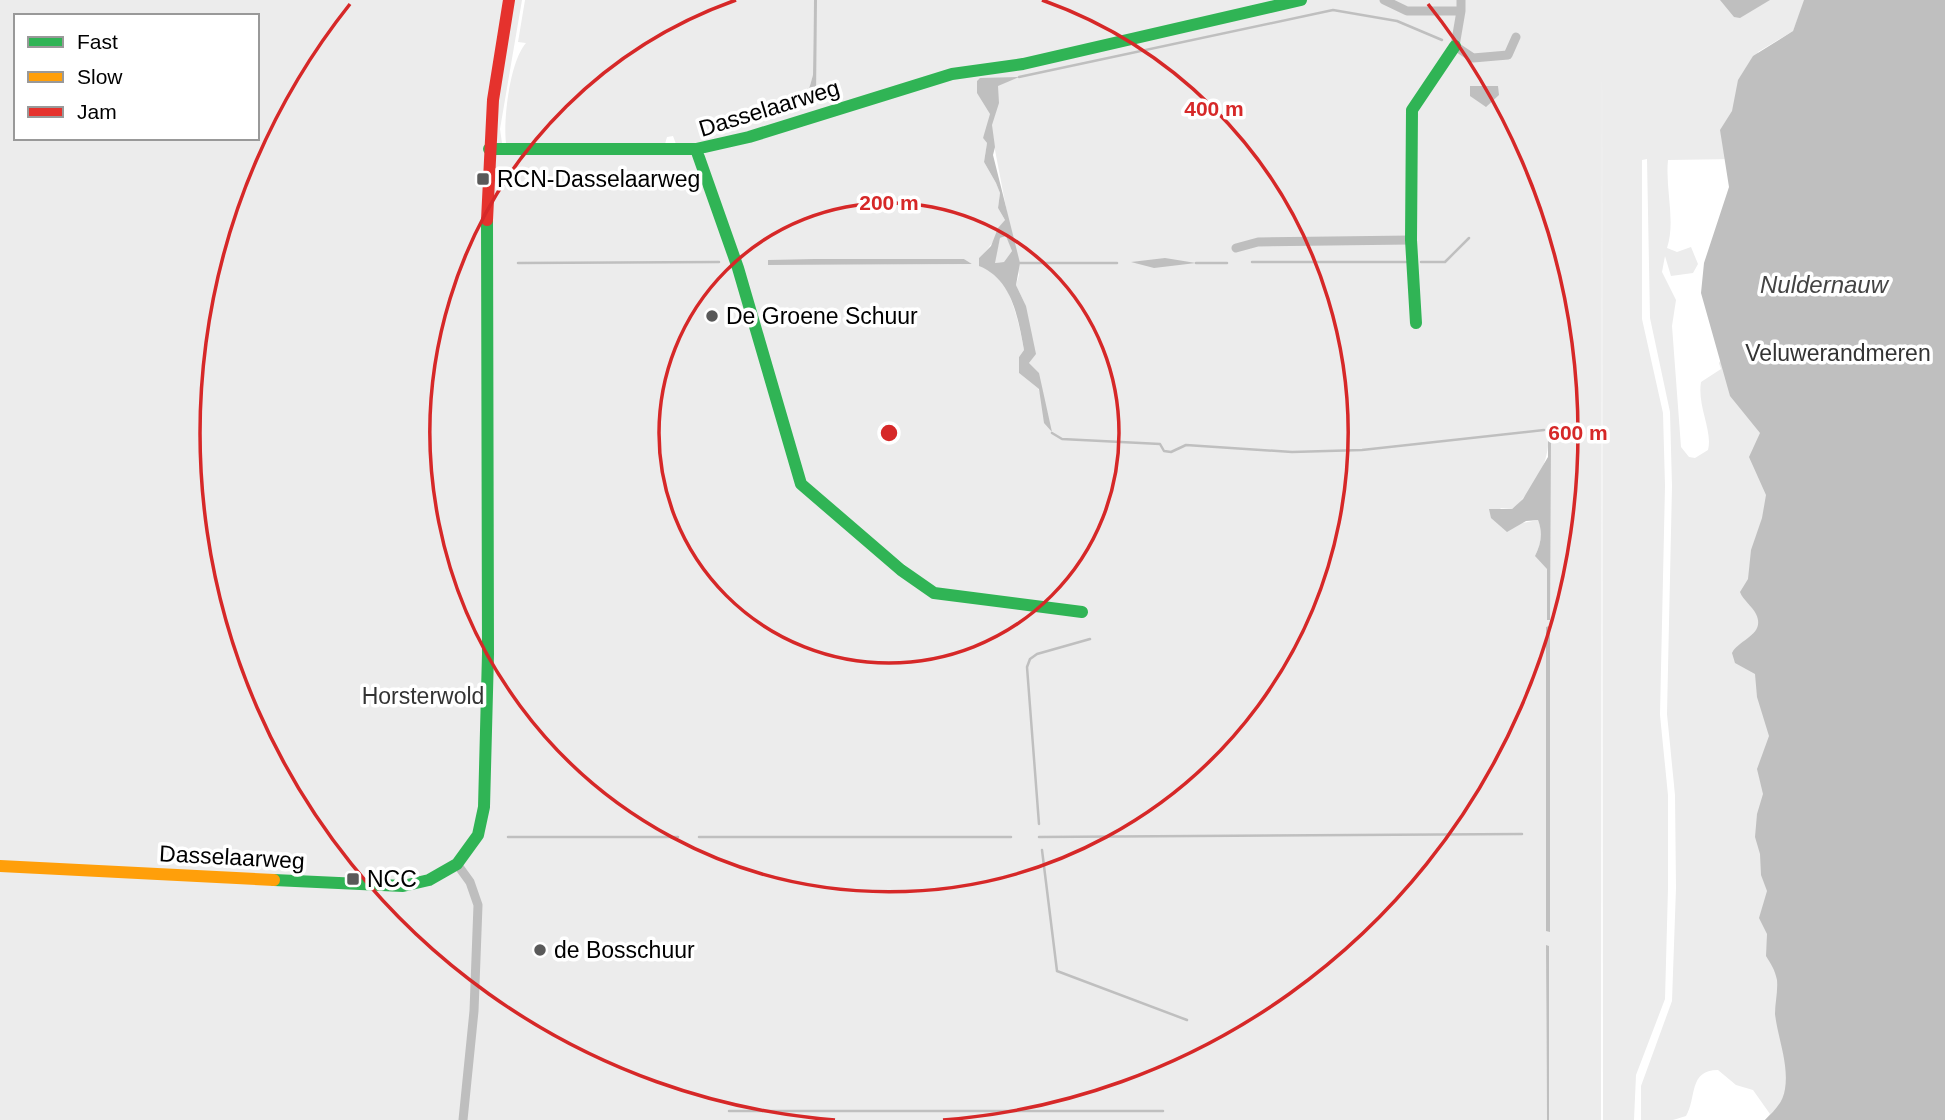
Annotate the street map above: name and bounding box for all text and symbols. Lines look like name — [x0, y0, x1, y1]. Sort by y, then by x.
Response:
legend — [14, 14, 259, 140]
text: Fast — [77, 30, 118, 53]
text: Slow — [77, 65, 123, 88]
street label: Dasselaarweg — [696, 74, 842, 142]
text: 400 m — [1184, 97, 1244, 120]
text: Jam — [77, 100, 117, 123]
place label: RCN-Dasselaarweg — [497, 166, 700, 192]
marker: RCN-Dasselaarweg — [475, 171, 491, 187]
text: 200 m — [859, 191, 919, 214]
water label: Nuldernauw — [1760, 271, 1890, 298]
place label: De Groene Schuur — [726, 303, 918, 329]
marker: De Groene Schuur — [704, 308, 720, 324]
park label: Veluwerandmeren — [1745, 340, 1931, 366]
centre of rings — [877, 421, 901, 445]
text: 600 m — [1548, 421, 1608, 444]
park label: Horsterwold — [362, 683, 484, 709]
street label: Dasselaarweg — [159, 840, 305, 874]
place label: NCC — [367, 866, 417, 892]
marker: NCC — [345, 871, 361, 887]
place label: de Bosschuur — [554, 937, 695, 963]
marker: de Bosschuur — [532, 942, 548, 958]

